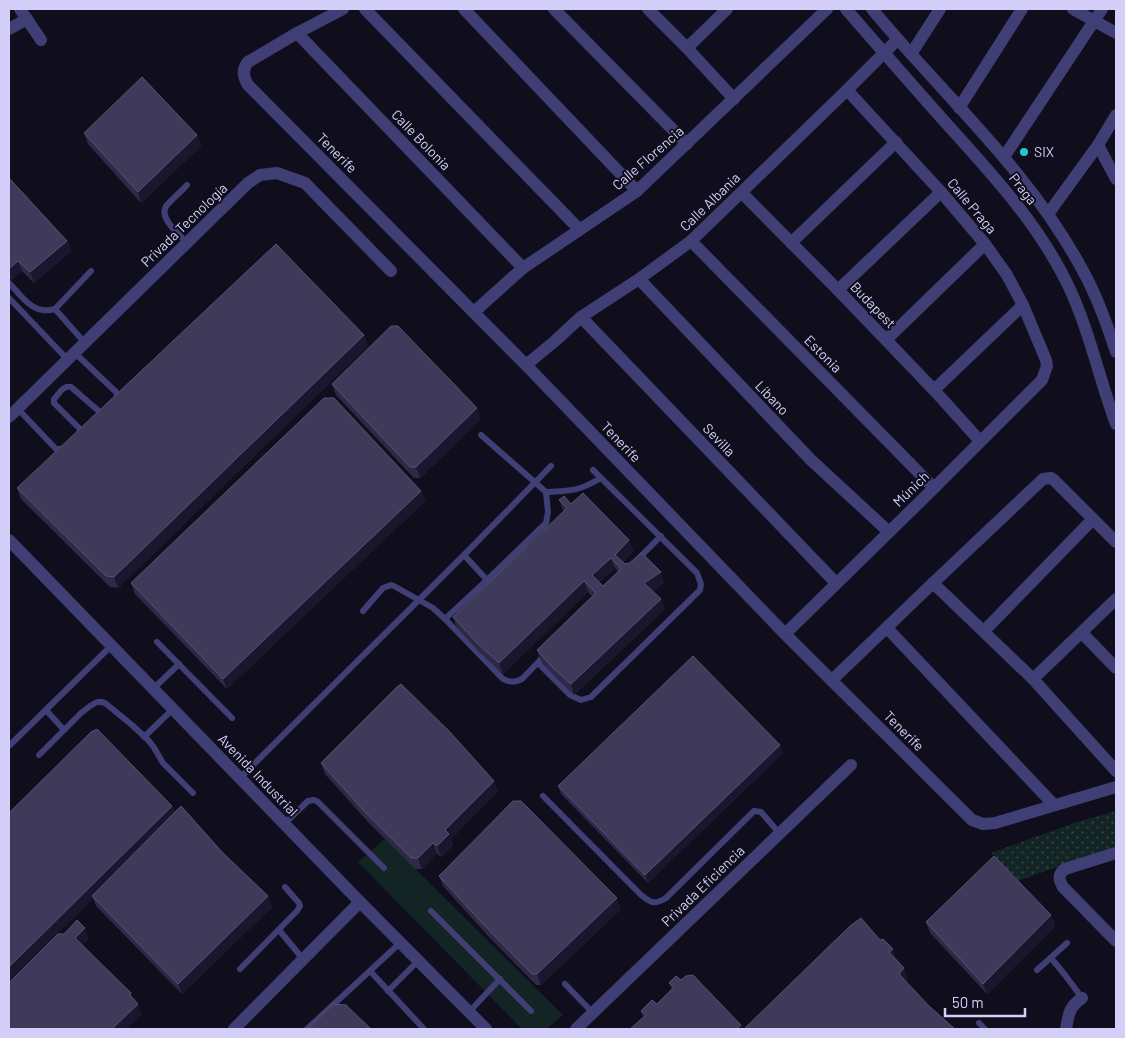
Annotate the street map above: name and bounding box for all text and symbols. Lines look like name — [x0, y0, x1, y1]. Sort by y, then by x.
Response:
street label: Calle Bolonia — [388, 106, 454, 174]
street label: Calle Florencia — [609, 122, 687, 193]
street label: Tenerife — [314, 129, 361, 176]
place label: SIX — [1034, 143, 1054, 160]
marker: SIX — [1018, 146, 1030, 158]
street label: Calle Albania — [676, 169, 743, 235]
street label: Praga — [1006, 170, 1041, 208]
street label: Calle Praga — [944, 174, 1001, 237]
street label: Privada Tecnología — [137, 179, 230, 270]
street label: Budapest — [847, 278, 900, 331]
street label: Estonia — [801, 331, 846, 376]
street label: Líbano — [752, 377, 793, 418]
street label: Tenerife — [598, 418, 645, 465]
street label: Sevilla — [700, 420, 739, 460]
street label: Múnich — [889, 467, 932, 510]
street label: Tenerife — [881, 707, 928, 754]
street label: Avenida Industrial — [215, 730, 302, 819]
street label: Privada Eficiencia — [658, 842, 748, 930]
scale bar — [945, 986, 1025, 1018]
text: 50 m — [952, 993, 984, 1011]

